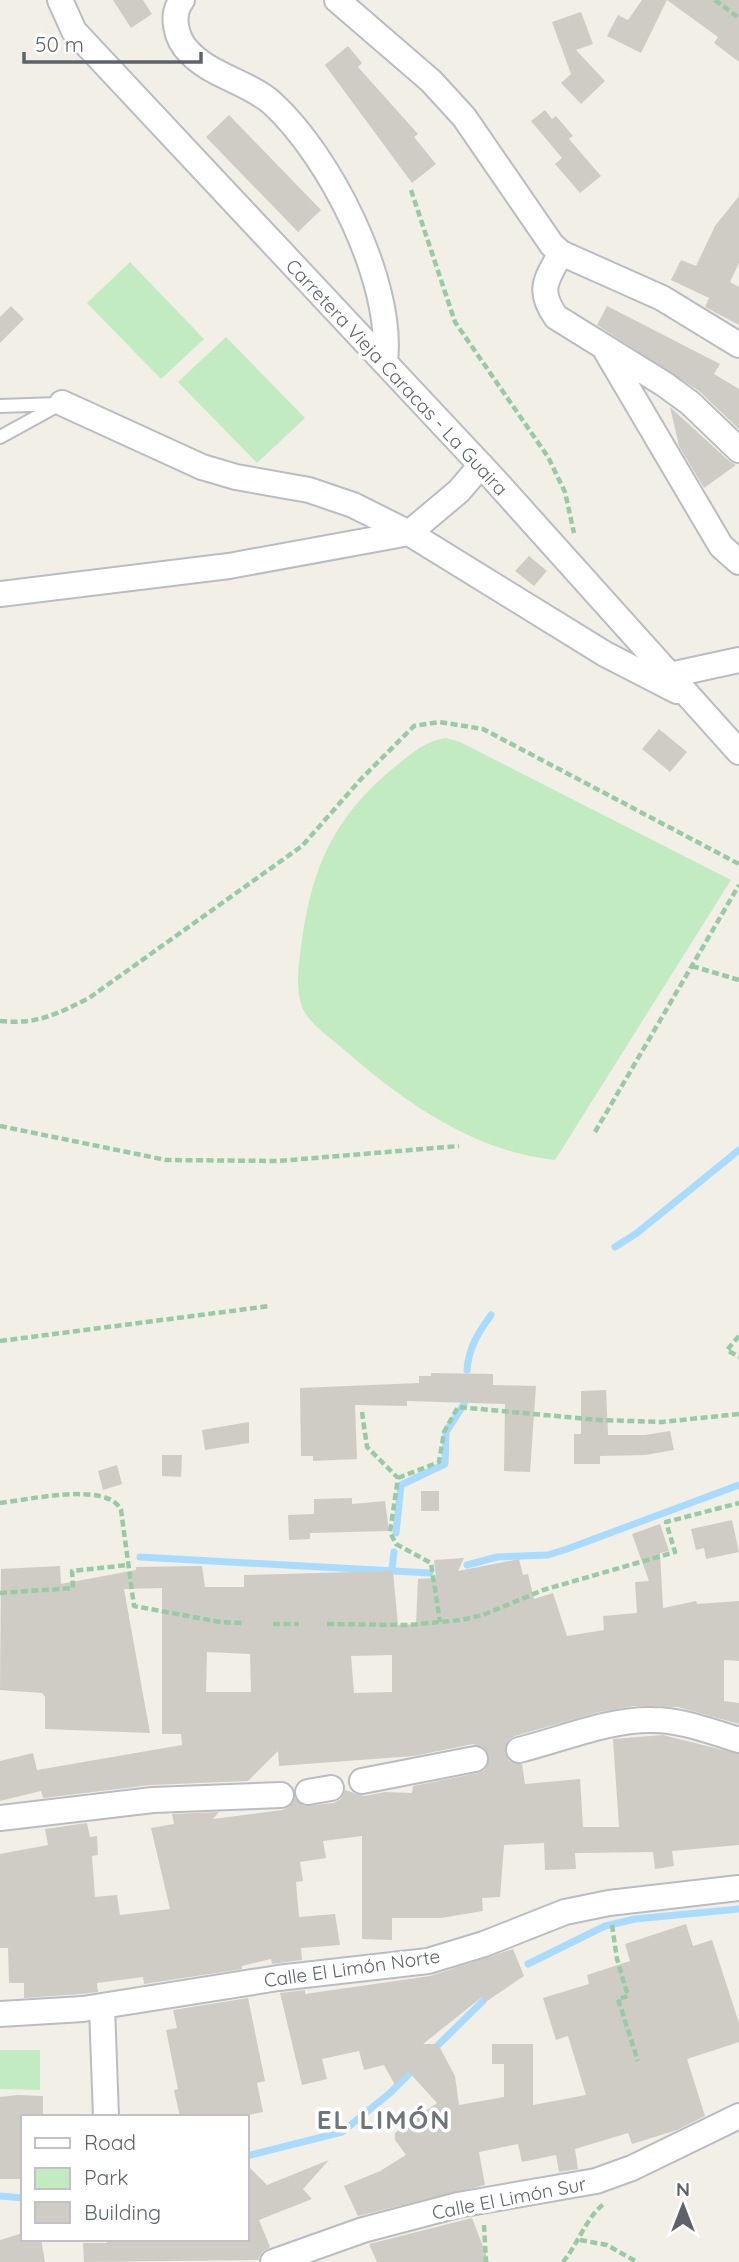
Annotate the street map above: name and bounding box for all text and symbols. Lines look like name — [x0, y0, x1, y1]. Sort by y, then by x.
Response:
scale bar — [24, 21, 201, 65]
text: 50 m — [35, 31, 84, 57]
street label: Carretera Vieja Caracas - La Guaira — [281, 254, 513, 500]
street label: Calle El Limón Norte — [262, 1944, 442, 1992]
district label: EL LIMÓN — [317, 2103, 451, 2136]
legend — [21, 2115, 248, 2241]
text: Road — [84, 2129, 136, 2155]
text: Park — [84, 2164, 128, 2190]
street label: Calle El Limón Sur — [430, 2171, 589, 2225]
north arrow — [648, 2171, 718, 2241]
text: N — [676, 2177, 690, 2201]
text: Building — [84, 2199, 161, 2225]

